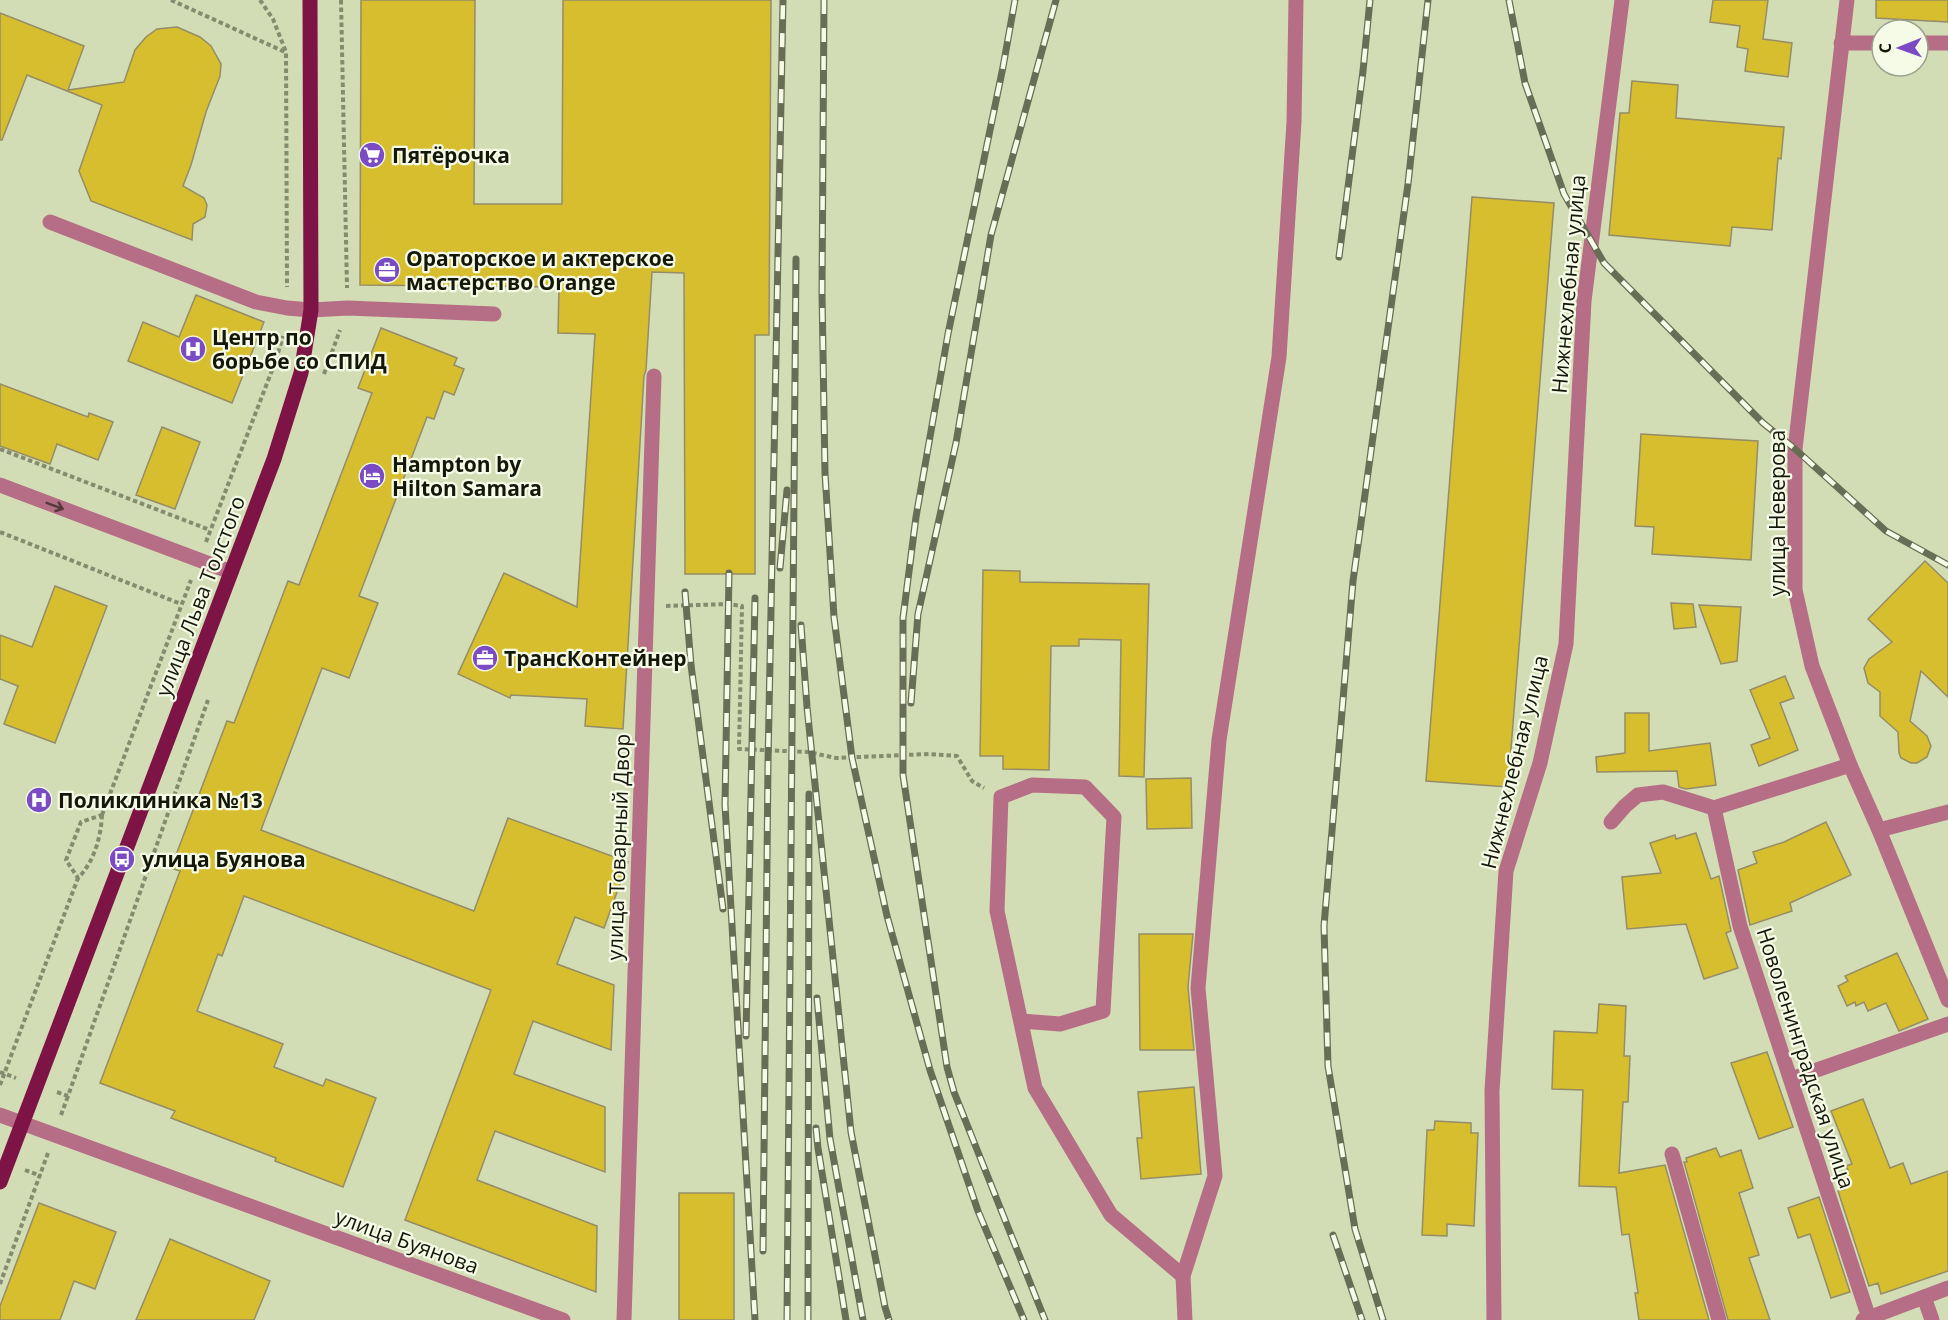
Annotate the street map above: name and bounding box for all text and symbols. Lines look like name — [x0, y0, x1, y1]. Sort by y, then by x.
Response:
north arrow — [1870, 18, 1930, 78]
text: С — [1874, 43, 1896, 54]
supermarket icon: Пятёрочка — [357, 140, 387, 170]
place label: Пятёрочка — [392, 141, 510, 169]
street label: Нижнехлебная улица — [1544, 174, 1592, 394]
place label: Ораторское и актерское мастерство Orange — [406, 244, 674, 296]
office icon: Ораторское и актерское мастерство Orange — [372, 255, 402, 285]
place label: Центр по борьбе со СПИД — [212, 323, 387, 375]
hospital icon: Центр по борьбе со СПИД — [178, 334, 208, 364]
street label: улица Неверова — [1763, 430, 1791, 596]
place label: Hampton by Hilton Samara — [392, 450, 542, 502]
hotel icon: Hampton by Hilton Samara — [357, 461, 387, 491]
street label: улица Льва Толстого — [149, 492, 251, 700]
one-way arrow — [45, 501, 64, 512]
office icon: ТрансКонтейнер — [470, 643, 500, 673]
place label: ТрансКонтейнер — [504, 644, 687, 672]
street label: Нижнехлебная улица — [1474, 652, 1554, 872]
street label: улица Товарный Двор — [600, 733, 636, 961]
hospital icon: Поликлиника №13 — [24, 785, 54, 815]
place label: Поликлиника №13 — [58, 786, 263, 814]
bus stop icon: улица Буянова — [107, 844, 137, 874]
place label: улица Буянова — [142, 845, 306, 873]
street label: Новоленинградская улица — [1751, 924, 1861, 1192]
street label: улица Буянова — [331, 1202, 483, 1280]

